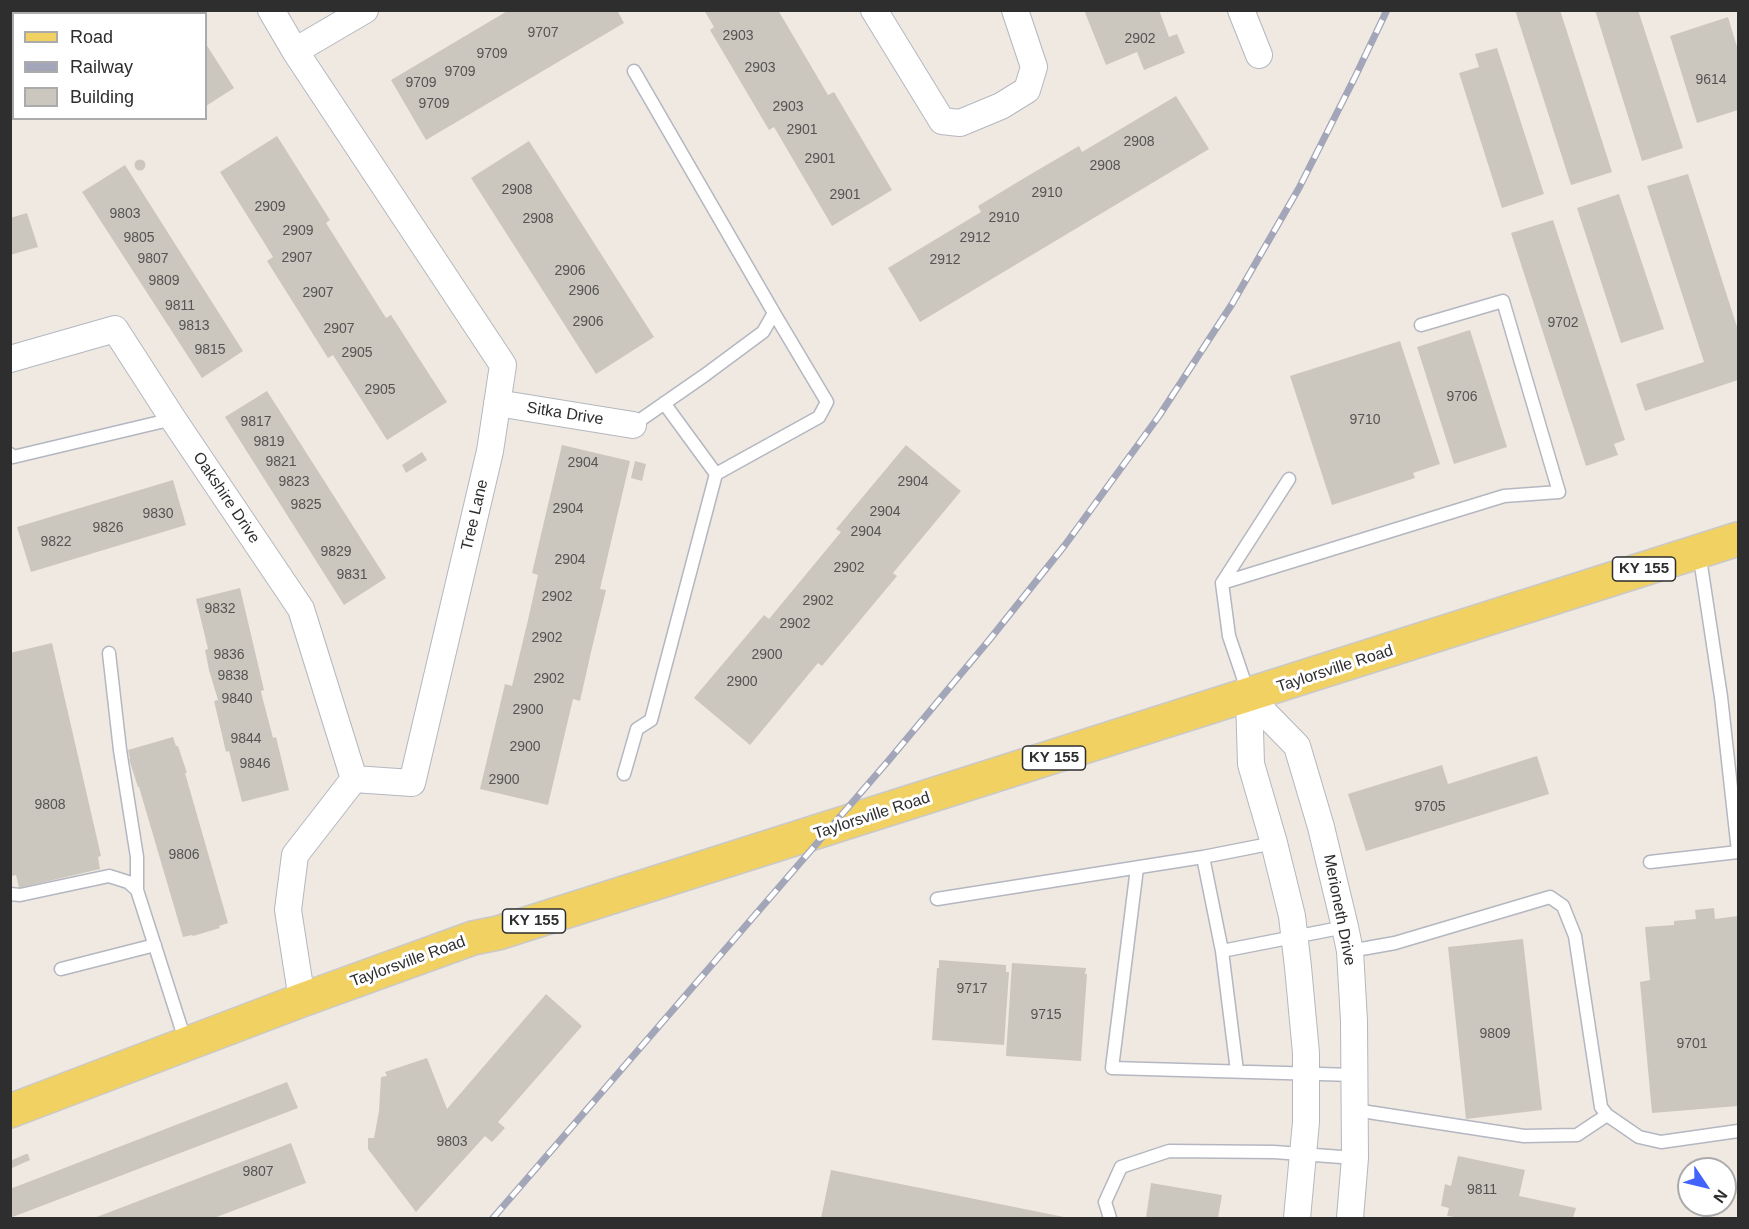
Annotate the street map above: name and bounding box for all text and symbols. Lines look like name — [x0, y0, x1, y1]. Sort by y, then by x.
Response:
legend — [12, 12, 207, 120]
house number: 9707 — [527, 25, 559, 41]
text: Road — [70, 27, 113, 47]
house number: 2903 — [722, 28, 754, 44]
house number: 2902 — [1124, 31, 1156, 47]
house number: 9709 — [476, 46, 508, 62]
text: Railway — [70, 57, 133, 77]
house number: 2903 — [744, 60, 776, 76]
house number: 9709 — [444, 64, 476, 80]
house number: 9614 — [1695, 72, 1727, 88]
house number: 9709 — [405, 75, 437, 91]
text: Building — [70, 87, 134, 107]
house number: 9709 — [418, 96, 450, 112]
house number: 2903 — [772, 99, 804, 115]
house number: 2901 — [786, 122, 818, 138]
house number: 2908 — [1123, 134, 1155, 150]
house number: 2901 — [804, 151, 836, 167]
house number: 2908 — [1089, 158, 1121, 174]
house number: 2908 — [501, 182, 533, 198]
house number: 2910 — [1031, 185, 1063, 201]
house number: 2901 — [829, 187, 861, 203]
house number: 2909 — [254, 199, 286, 215]
house number: 9803 — [109, 206, 141, 222]
house number: 2910 — [988, 210, 1020, 226]
house number: 2908 — [522, 211, 554, 227]
house number: 2909 — [282, 223, 314, 239]
house number: 9805 — [123, 230, 155, 246]
house number: 2912 — [959, 230, 991, 246]
house number: 2907 — [281, 250, 313, 266]
house number: 9807 — [137, 251, 169, 267]
house number: 2912 — [929, 252, 961, 268]
house number: 2906 — [554, 263, 586, 279]
house number: 9809 — [148, 273, 180, 289]
house number: 2906 — [568, 283, 600, 299]
house number: 2907 — [302, 285, 334, 301]
house number: 9811 — [165, 298, 195, 314]
house number: 2906 — [572, 314, 604, 330]
house number: 9702 — [1547, 315, 1579, 331]
house number: 9813 — [178, 318, 210, 334]
house number: 2907 — [323, 321, 355, 337]
house number: 9815 — [194, 342, 226, 358]
house number: 2905 — [341, 345, 373, 361]
house number: 2905 — [364, 382, 396, 398]
house number: 9706 — [1446, 389, 1478, 405]
street label: Sitka Drive — [525, 398, 605, 430]
house number: 9710 — [1349, 412, 1381, 428]
house number: 9817 — [240, 414, 272, 430]
house number: 9819 — [253, 434, 285, 450]
street label: Oakshire Drive — [188, 449, 264, 547]
house number: 9821 — [265, 454, 297, 470]
house number: 2904 — [567, 455, 599, 471]
house number: 9823 — [278, 474, 310, 490]
house number: 2904 — [897, 474, 929, 490]
street label: Tree Lane — [458, 478, 492, 552]
house number: 9825 — [290, 497, 322, 513]
house number: 2904 — [552, 501, 584, 517]
house number: 2904 — [869, 504, 901, 520]
house number: 9830 — [142, 506, 174, 522]
house number: 9826 — [92, 520, 124, 536]
house number: 2904 — [850, 524, 882, 540]
house number: 9822 — [40, 534, 72, 550]
house number: 9829 — [320, 544, 352, 560]
house number: 2904 — [554, 552, 586, 568]
road number: KY 155 — [1612, 557, 1676, 581]
house number: 2902 — [833, 560, 865, 576]
house number: 9831 — [336, 567, 368, 583]
house number: 2902 — [541, 589, 573, 605]
house number: 2902 — [802, 593, 834, 609]
house number: 9832 — [204, 601, 236, 617]
house number: 2902 — [779, 616, 811, 632]
house number: 2902 — [531, 630, 563, 646]
street label: Taylorsville Road — [1275, 641, 1395, 697]
house number: 9836 — [213, 647, 245, 663]
house number: 2900 — [751, 647, 783, 663]
house number: 9838 — [217, 668, 249, 684]
house number: 2902 — [533, 671, 565, 687]
house number: 2900 — [726, 674, 758, 690]
house number: 9840 — [221, 691, 253, 707]
house number: 2900 — [512, 702, 544, 718]
house number: 9844 — [230, 731, 262, 747]
house number: 2900 — [509, 739, 541, 755]
road number: KY 155 — [1022, 746, 1086, 770]
house number: 9846 — [239, 756, 271, 772]
house number: 2900 — [488, 772, 520, 788]
street label: Taylorsville Road — [812, 788, 932, 844]
house number: 9808 — [34, 797, 66, 813]
house number: 9705 — [1414, 799, 1446, 815]
house number: 9806 — [168, 847, 200, 863]
street label: Merioneth Drive — [1319, 853, 1359, 967]
road number: KY 155 — [502, 909, 566, 933]
street label: Taylorsville Road — [348, 932, 468, 992]
house number: 9717 — [956, 981, 988, 997]
house number: 9715 — [1030, 1007, 1062, 1023]
house number: 9809 — [1479, 1026, 1511, 1042]
house number: 9701 — [1676, 1036, 1708, 1052]
house number: 9803 — [436, 1134, 468, 1150]
north arrow — [1677, 1157, 1737, 1217]
house number: 9807 — [242, 1164, 274, 1180]
house number: 9811 — [1467, 1182, 1497, 1198]
text: N — [1710, 1187, 1731, 1206]

